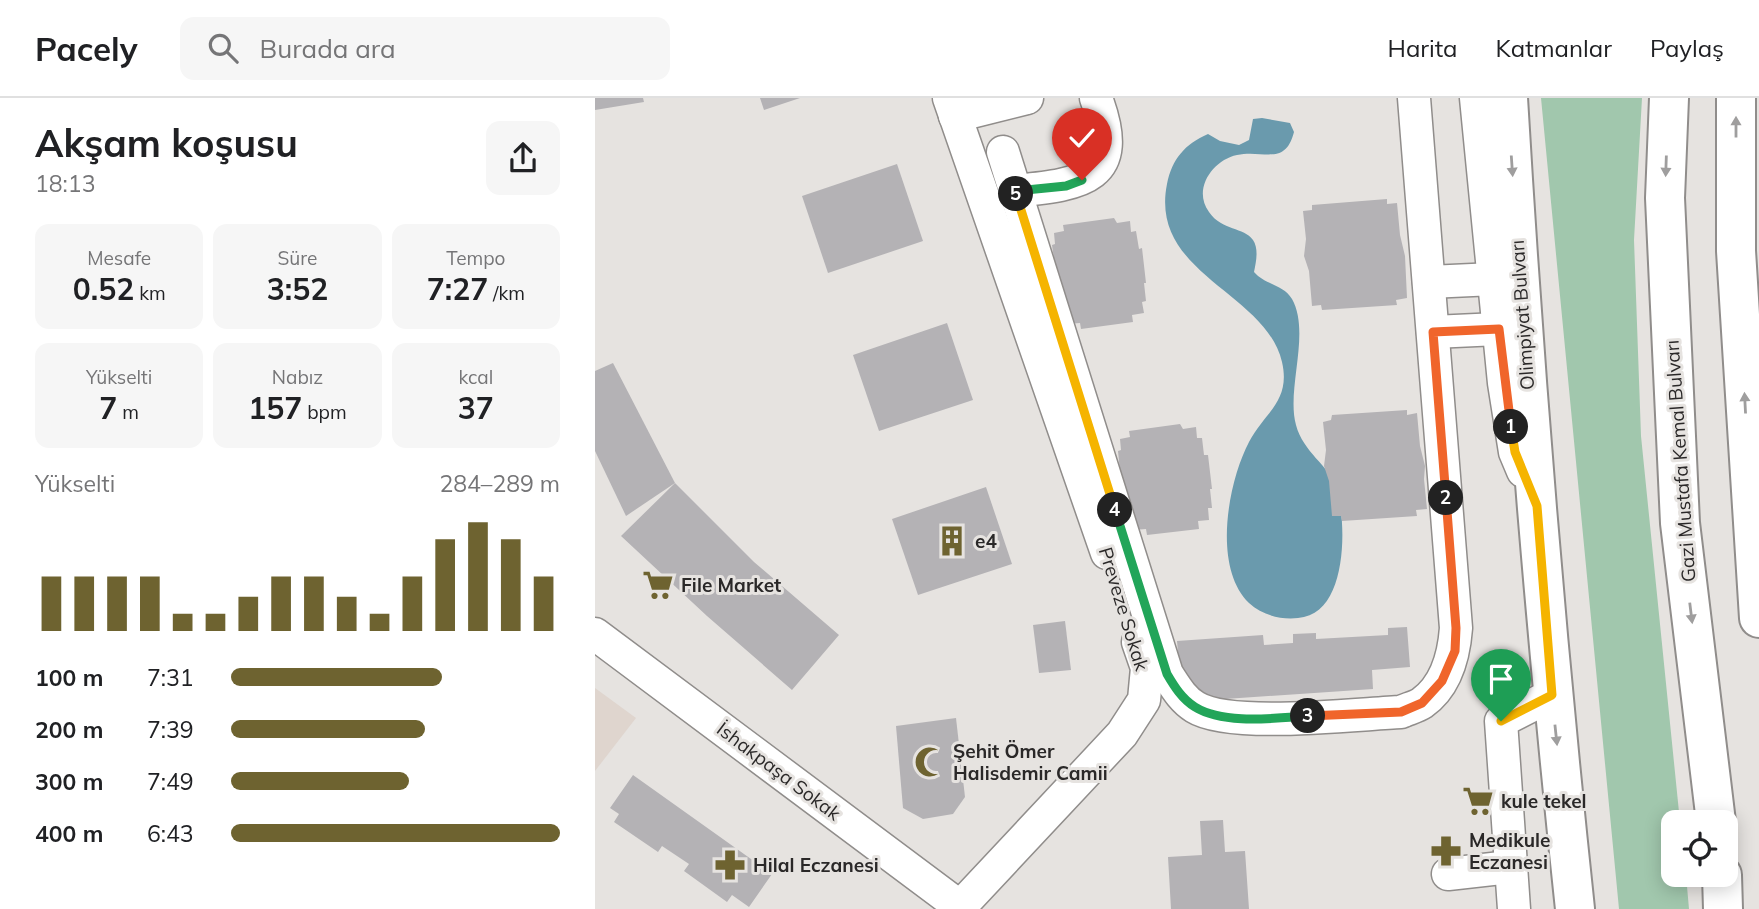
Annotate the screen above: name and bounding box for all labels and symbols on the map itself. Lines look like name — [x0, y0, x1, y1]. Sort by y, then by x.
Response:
pin — [1052, 108, 1112, 180]
one-way arrow — [1730, 116, 1742, 138]
one-way arrow — [1507, 155, 1518, 177]
one-way arrow — [1661, 155, 1672, 177]
pin: 5 — [999, 176, 1033, 212]
street label: Olimpiyat Bulvarı — [1505, 239, 1539, 391]
street label: Gazi Mustafa Kemal Bulvarı — [1660, 339, 1700, 583]
one-way arrow — [1739, 392, 1750, 414]
pin: 1 — [1493, 410, 1529, 444]
pin: 2 — [1429, 480, 1463, 516]
pin: 4 — [1098, 492, 1133, 528]
building icon: e4 — [935, 524, 969, 558]
place label: e4 — [975, 529, 997, 553]
street label: Preveze Sokak — [1094, 544, 1154, 674]
supermarket icon: File Market — [641, 568, 675, 602]
place label: File Market — [681, 573, 781, 597]
one-way arrow — [1686, 602, 1697, 624]
pin — [1471, 649, 1531, 721]
pin: 3 — [1291, 698, 1325, 734]
street label: İshakpaşa Sokak — [712, 717, 846, 825]
one-way arrow — [1551, 724, 1562, 746]
place label: Şehit Ömer Halisdemir Camii — [953, 739, 1108, 785]
mosque icon: Şehit Ömer Halisdemir Camii — [913, 745, 947, 779]
supermarket icon: kule tekel — [1461, 784, 1495, 818]
place label: kule tekel — [1501, 789, 1587, 813]
place label: Medikule Eczanesi — [1469, 828, 1550, 874]
pharmacy icon: Medikule Eczanesi — [1429, 834, 1463, 868]
pharmacy icon: Hilal Eczanesi — [713, 848, 747, 882]
place label: Hilal Eczanesi — [753, 853, 879, 877]

